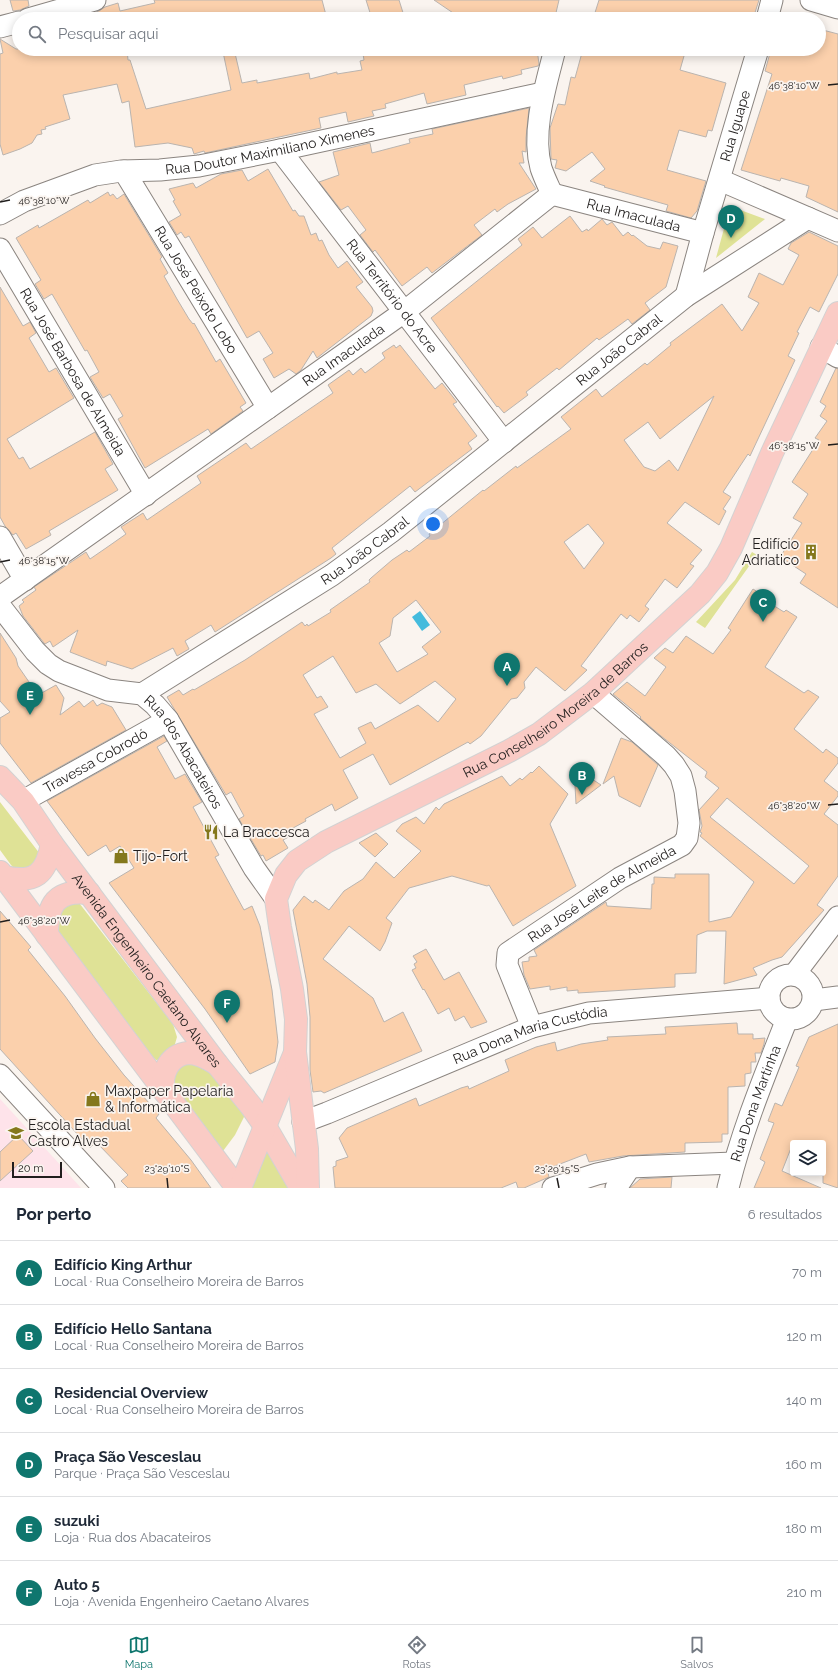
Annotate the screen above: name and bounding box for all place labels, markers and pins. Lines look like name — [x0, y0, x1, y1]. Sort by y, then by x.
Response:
pin: D — [718, 205, 744, 238]
place label: Edifício Adriatico — [742, 536, 799, 568]
building icon: Edifício Adriatico — [802, 543, 820, 561]
pin: C — [750, 589, 776, 622]
pin: A — [494, 653, 520, 686]
pin: E — [17, 682, 43, 715]
pin: B — [569, 762, 595, 795]
restaurant icon: La Braccesca — [202, 823, 220, 841]
place label: La Braccesca — [223, 824, 310, 840]
shop icon: Tijo-Fort — [112, 847, 130, 865]
place label: Tijo-Fort — [133, 848, 188, 864]
pin: F — [214, 990, 240, 1023]
place label: Maxpaper Papelaria & Informática — [105, 1083, 233, 1115]
shop icon: Maxpaper Papelaria & Informática — [84, 1090, 102, 1108]
place label: Escola Estadual Castro Alves — [28, 1117, 130, 1149]
school or university icon: Escola Estadual Castro Alves — [7, 1124, 25, 1142]

